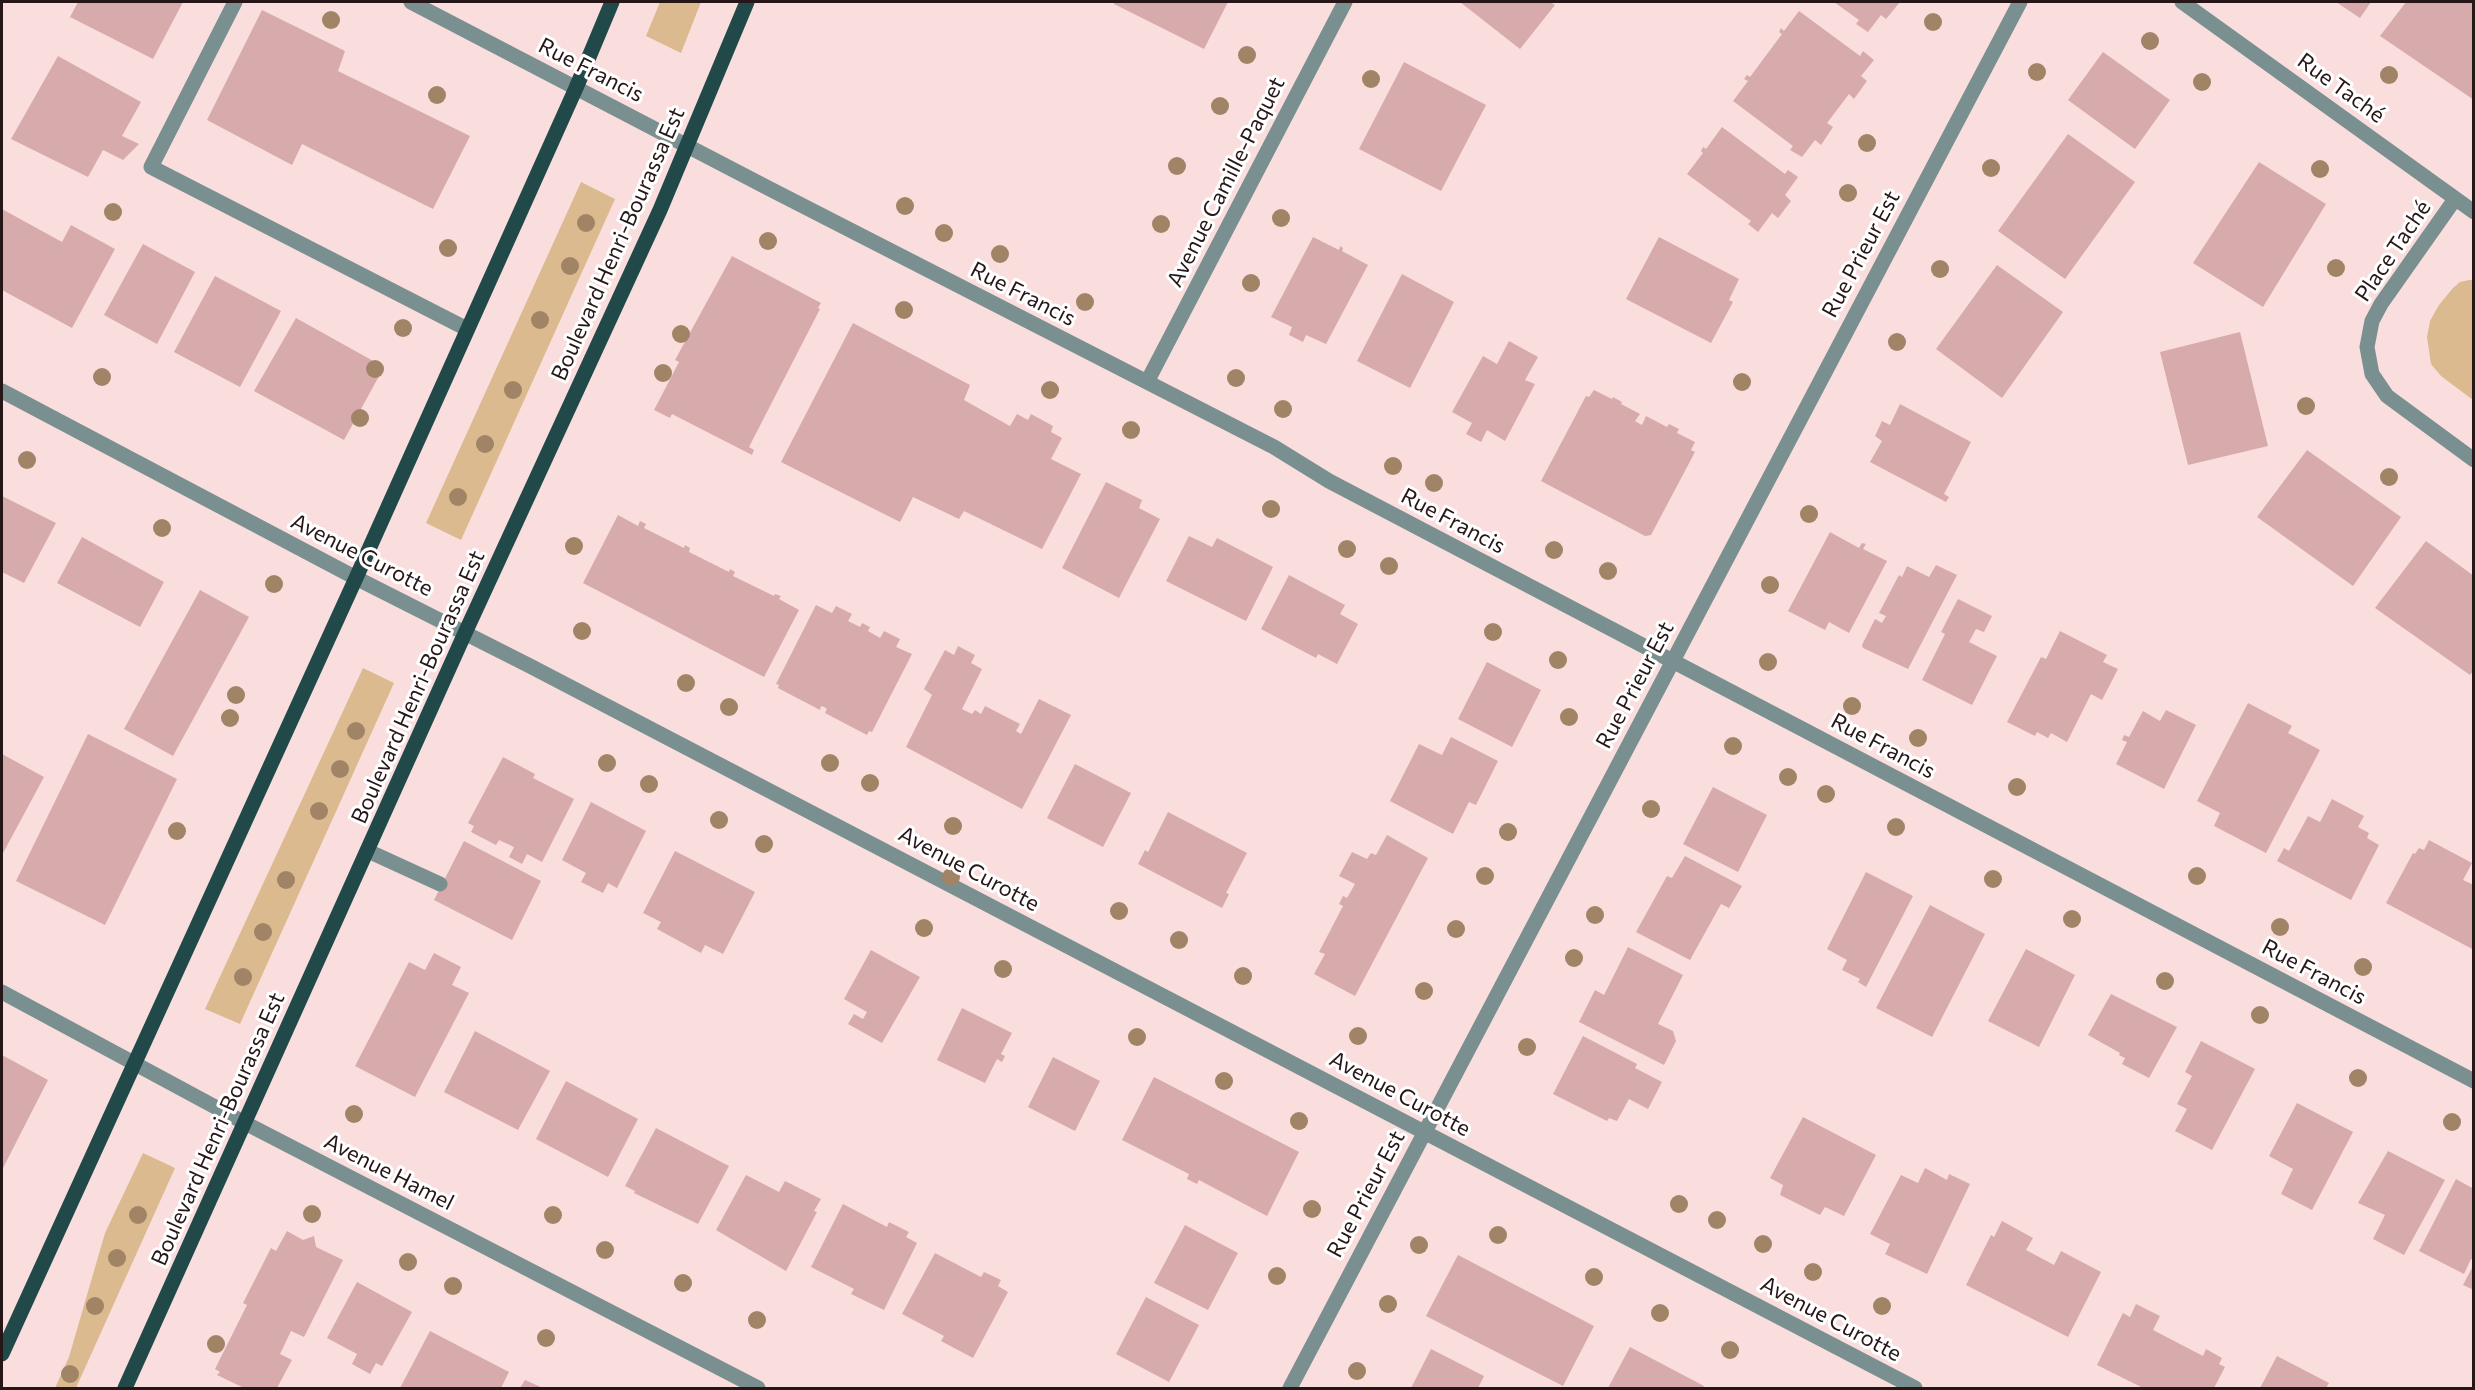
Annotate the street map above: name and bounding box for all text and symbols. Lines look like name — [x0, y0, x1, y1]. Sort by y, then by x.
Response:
street label: Rue Francis — [534, 32, 648, 108]
street label: Rue Taché — [2292, 47, 2390, 129]
street label: Avenue Camille-Paquet — [1162, 73, 1290, 291]
street label: Boulevard Henri-Bourassa Est — [546, 103, 690, 385]
street label: Rue Prieur Est — [1817, 186, 1905, 322]
street label: Place Taché — [2350, 195, 2436, 307]
street label: Rue Francis — [966, 256, 1080, 332]
street label: Rue Francis — [1396, 483, 1510, 559]
street label: Avenue Curotte — [287, 508, 437, 602]
street label: Boulevard Henri-Bourassa Est — [346, 546, 490, 828]
street label: Rue Prieur Est — [1591, 617, 1679, 753]
street label: Rue Francis — [1826, 708, 1940, 784]
street label: Avenue Curotte — [894, 821, 1044, 917]
street label: Rue Francis — [2257, 934, 2371, 1010]
street label: Boulevard Henri-Bourassa Est — [146, 988, 290, 1270]
street label: Avenue Curotte — [1325, 1046, 1475, 1142]
street label: Rue Prieur Est — [1322, 1126, 1410, 1262]
street label: Avenue Hamel — [320, 1128, 458, 1216]
street label: Avenue Curotte — [1756, 1271, 1906, 1367]

